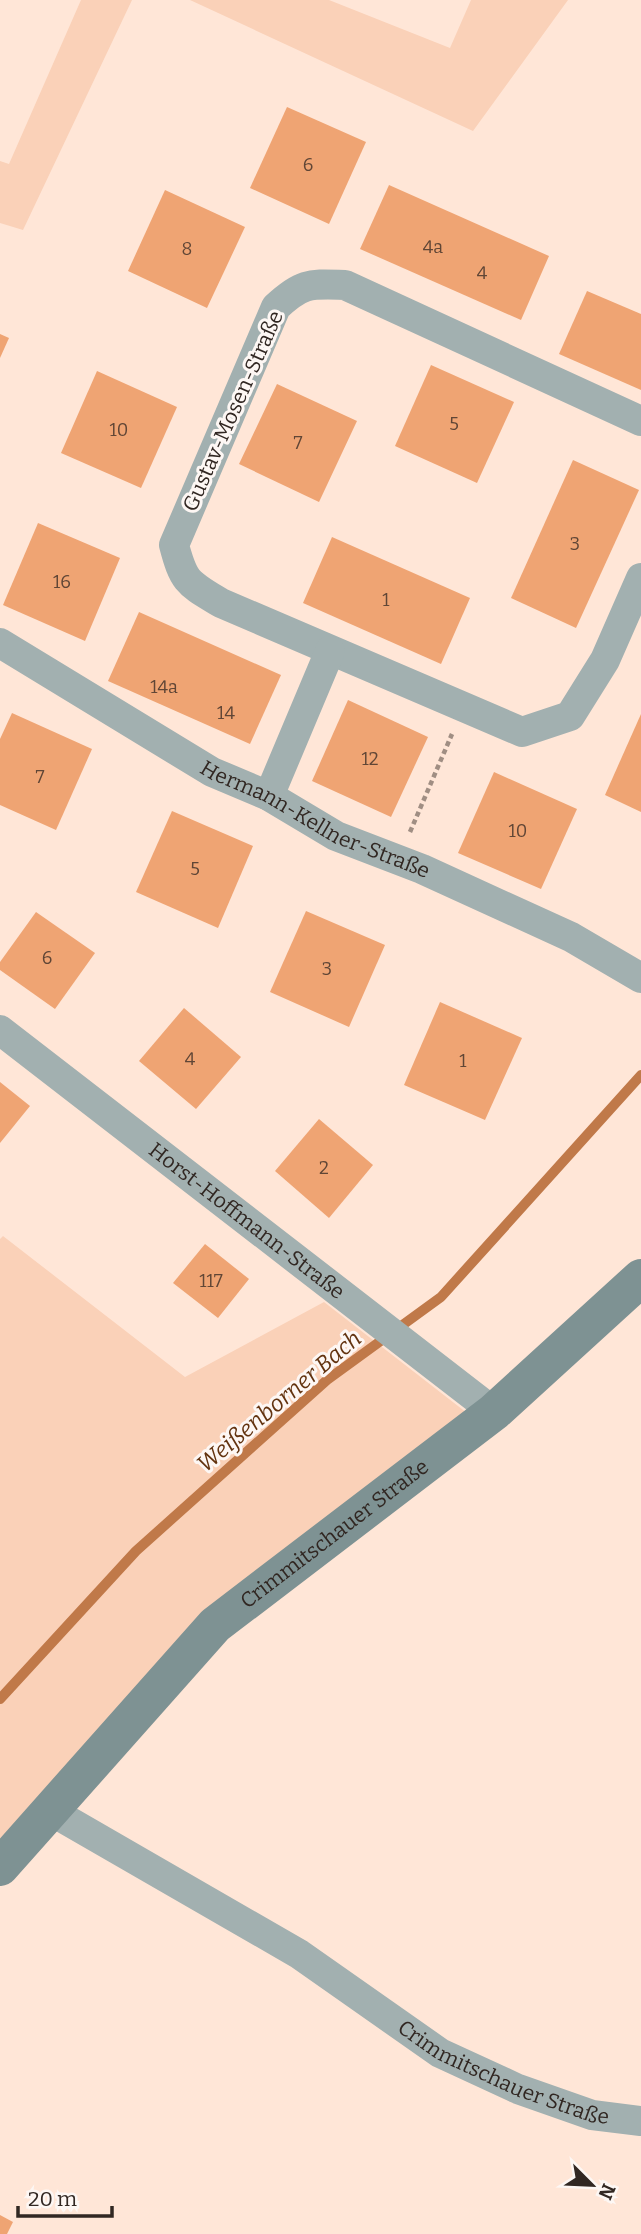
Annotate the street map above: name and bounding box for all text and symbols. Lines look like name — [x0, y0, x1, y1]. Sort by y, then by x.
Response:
house number: 6 — [303, 154, 313, 176]
house number: 4a — [423, 236, 443, 258]
house number: 8 — [182, 238, 192, 260]
house number: 4 — [477, 262, 488, 284]
street label: Gustav-Mosen-Straße — [177, 307, 289, 515]
house number: 5 — [449, 413, 459, 435]
house number: 10 — [110, 419, 128, 441]
house number: 7 — [293, 432, 303, 454]
house number: 3 — [570, 533, 580, 555]
house number: 16 — [53, 571, 71, 593]
house number: 1 — [382, 589, 390, 611]
house number: 14a — [150, 676, 178, 698]
house number: 14 — [217, 702, 235, 724]
house number: 12 — [361, 748, 379, 770]
street label: Hermann-Kellner-Straße — [195, 755, 434, 884]
house number: 7 — [35, 766, 45, 788]
house number: 10 — [509, 820, 527, 842]
house number: 5 — [190, 858, 200, 880]
house number: 6 — [42, 947, 52, 969]
house number: 3 — [322, 958, 332, 980]
house number: 4 — [185, 1048, 196, 1070]
house number: 1 — [459, 1050, 467, 1072]
street label: Horst-Hoffmann-Straße — [144, 1137, 350, 1305]
house number: 2 — [319, 1157, 329, 1179]
house number: 117 — [199, 1270, 223, 1292]
water label: Weißenborner Bach — [191, 1324, 367, 1478]
street label: Crimmitschauer Straße — [235, 1454, 434, 1614]
street label: Crimmitschauer Straße — [393, 2014, 611, 2130]
north arrow — [557, 2150, 627, 2220]
scale bar — [18, 2174, 112, 2218]
text: N — [593, 2180, 621, 2203]
text: 20 m — [28, 2186, 77, 2212]

